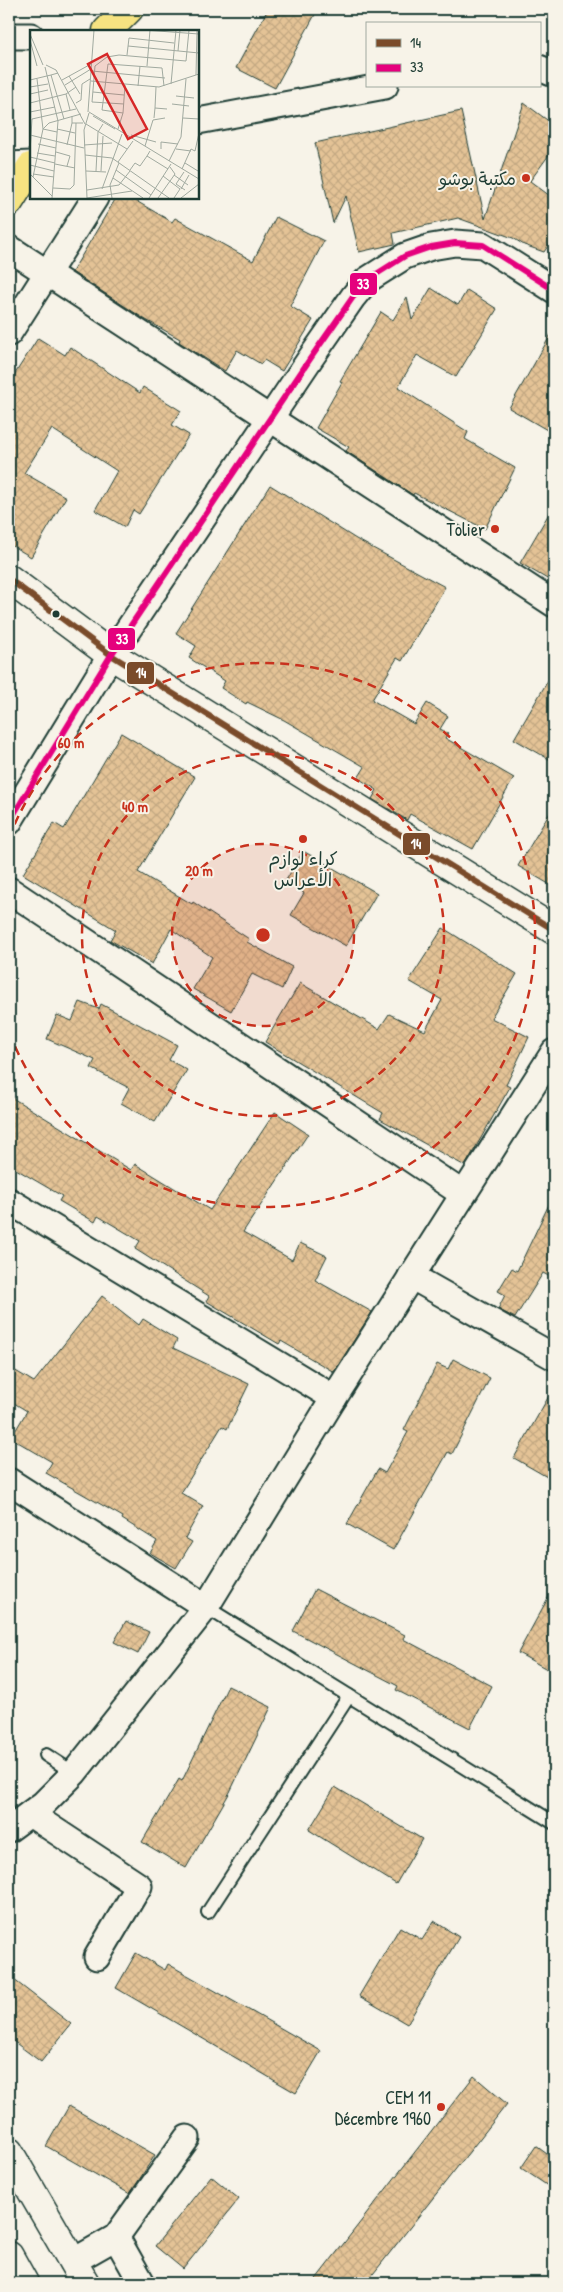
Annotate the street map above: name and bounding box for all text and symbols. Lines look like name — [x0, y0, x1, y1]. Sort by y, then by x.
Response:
legend — [366, 22, 540, 88]
inset map — [30, 30, 199, 199]
text: 14 — [410, 32, 421, 53]
text: 33 — [410, 56, 424, 77]
place label: مكتبة بوشو — [438, 166, 516, 191]
marker: مكتبة بوشو — [520, 172, 532, 184]
line badge: 33 — [349, 272, 378, 296]
text: 33 — [357, 274, 370, 293]
place label: Tolier — [446, 517, 485, 542]
marker: Tolier — [489, 523, 501, 535]
unlabelled marker — [51, 609, 61, 619]
line badge: 33 — [107, 627, 136, 651]
text: 33 — [116, 629, 129, 648]
line badge: 14 — [126, 661, 155, 685]
text: 14 — [136, 663, 147, 682]
text: 60 m — [58, 732, 84, 753]
text: 40 m — [122, 796, 148, 817]
line badge: 14 — [402, 832, 431, 856]
marker: كراء لوازم الأعراس — [297, 833, 309, 845]
text: 14 — [411, 834, 422, 853]
place label: كراء لوازم الأعراس — [268, 846, 338, 892]
text: 20 m — [185, 860, 213, 881]
centre of rings — [254, 926, 272, 944]
place label: CEM 11 Décembre 1960 — [335, 2085, 431, 2131]
marker: CEM 11 Décembre 1960 — [435, 2101, 447, 2113]

